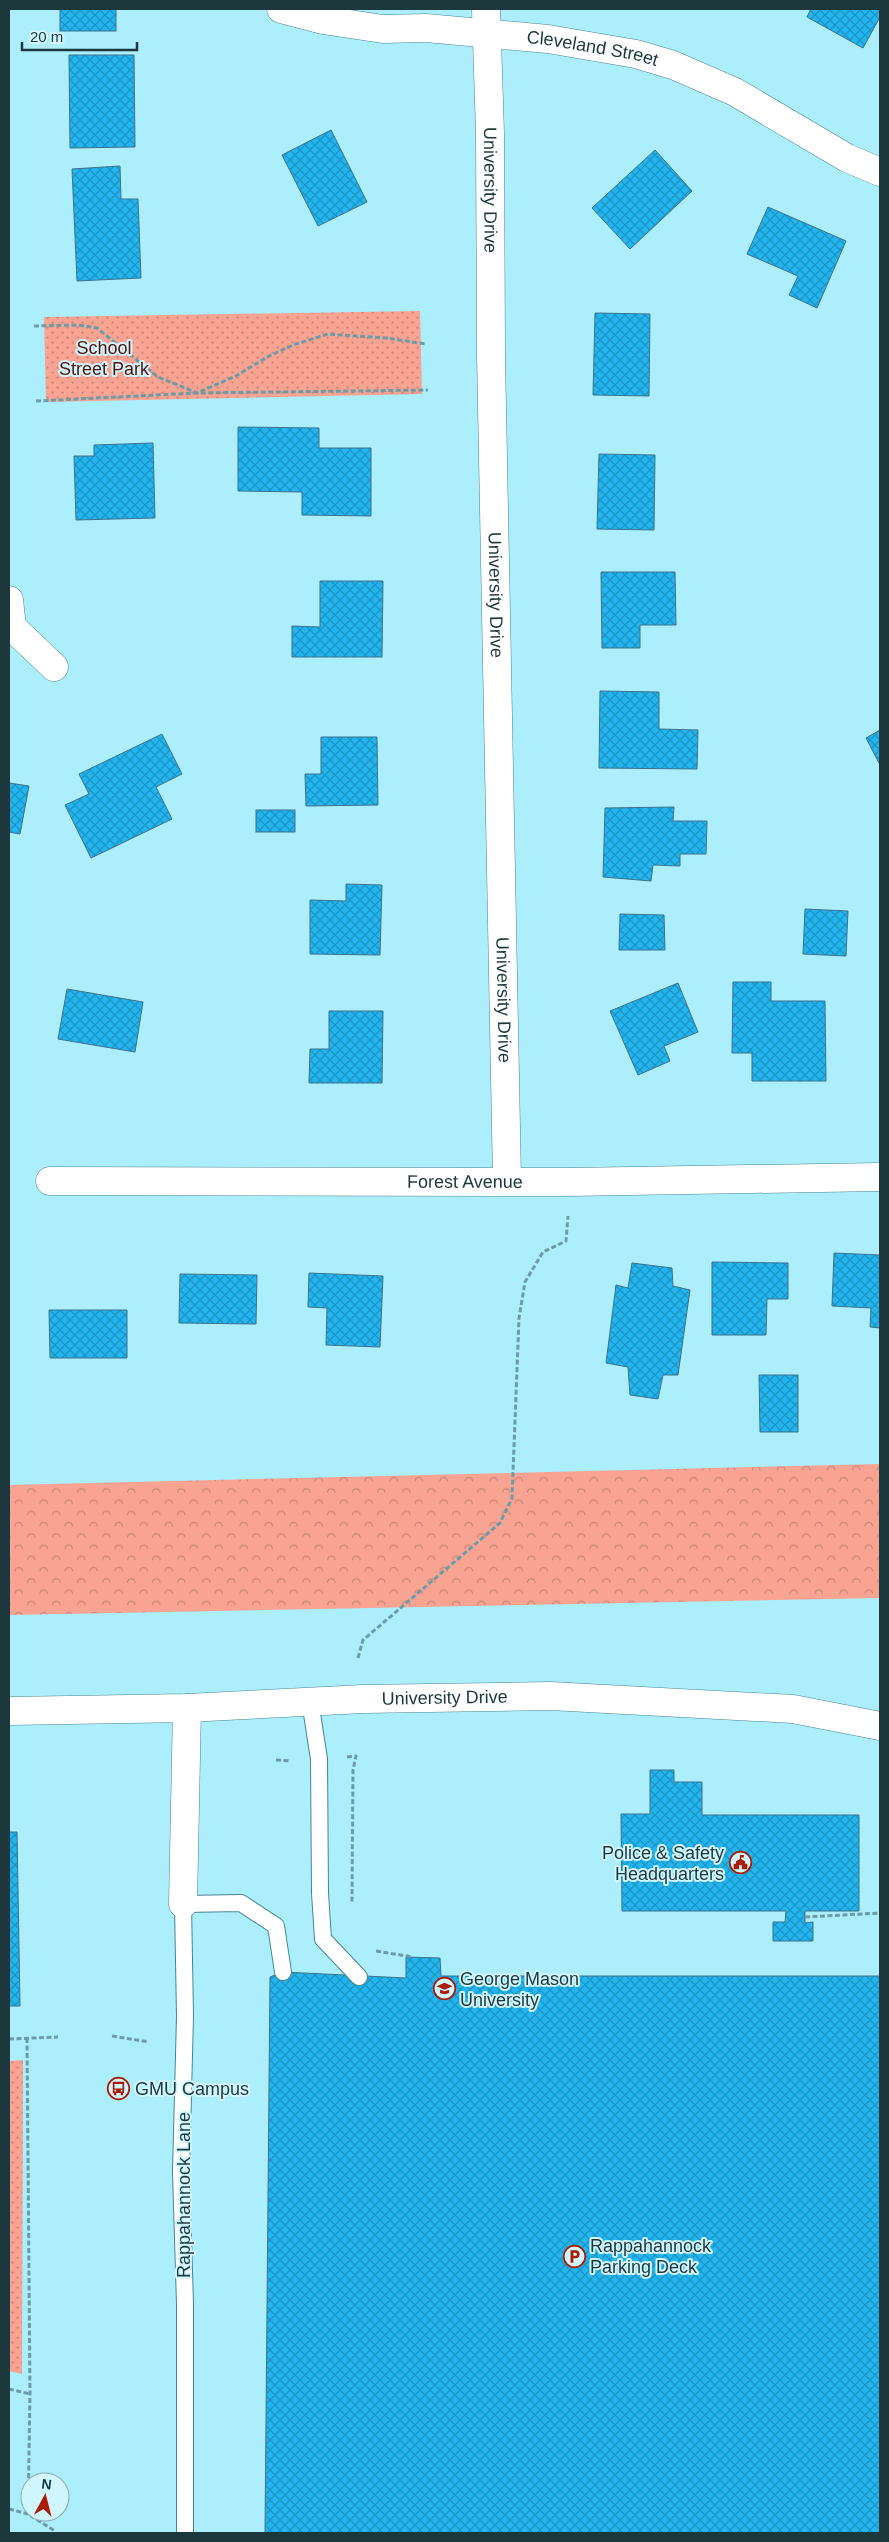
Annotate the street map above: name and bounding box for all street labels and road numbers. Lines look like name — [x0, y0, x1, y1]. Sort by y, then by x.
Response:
street label: Cleveland Street — [526, 27, 661, 70]
street label: University Drive — [480, 127, 501, 253]
street label: University Drive — [484, 532, 507, 658]
street label: University Drive — [492, 937, 515, 1063]
street label: Forest Avenue — [407, 1172, 523, 1192]
street label: University Drive — [382, 1687, 508, 1709]
street label: Rappahannock Lane — [174, 2112, 194, 2278]

